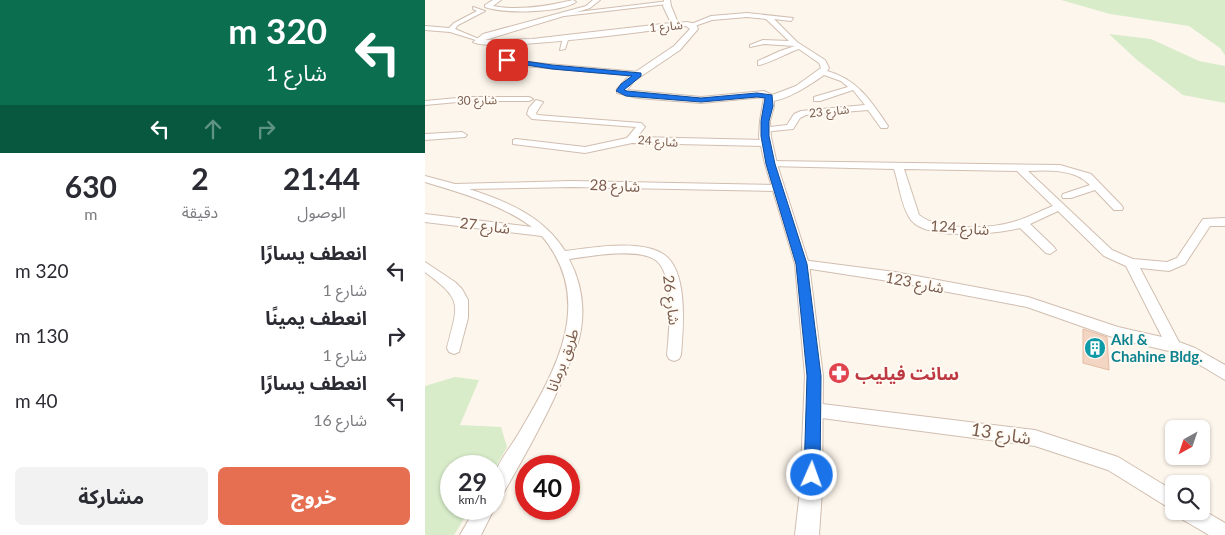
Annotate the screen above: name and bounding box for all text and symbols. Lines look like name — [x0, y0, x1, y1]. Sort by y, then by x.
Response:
text: 320 m — [228, 9, 327, 51]
street label: شارع 1 — [649, 17, 683, 37]
icon: left — [345, 20, 410, 85]
pin — [486, 39, 528, 81]
icon: arrive — [493, 46, 521, 74]
text: شارع 1 — [266, 59, 327, 86]
street label: شارع 30 — [457, 92, 497, 110]
street label: شارع 23 — [808, 101, 850, 123]
icon: left — [146, 115, 174, 143]
icon: ahead — [199, 115, 227, 143]
icon: right — [252, 115, 280, 143]
street label: شارع 24 — [637, 132, 679, 152]
text: 2 — [191, 160, 209, 196]
text: 21:44 — [283, 160, 360, 196]
text: 630 — [65, 168, 117, 204]
street label: شارع 28 — [589, 175, 641, 199]
text: دقيقة — [182, 202, 218, 221]
text: الوصول — [297, 202, 346, 221]
text: m — [84, 204, 97, 223]
street label: شارع 27 — [458, 213, 511, 241]
street label: شارع 124 — [930, 216, 990, 242]
text: انعطف يسارًا — [260, 241, 367, 264]
icon: left — [382, 257, 410, 285]
text: 320 m — [15, 259, 69, 282]
street label: شارع 123 — [883, 268, 946, 300]
street label: شارع 26 — [656, 274, 684, 327]
text: شارع 1 — [322, 280, 367, 299]
text: انعطف يمينًا — [265, 306, 367, 329]
icon: right — [382, 322, 410, 350]
text: 130 m — [15, 324, 69, 347]
street label: طريق برمانا — [542, 326, 584, 395]
place label: Akl & Chahine Bldg. — [1110, 330, 1203, 365]
building icon: Akl & Chahine Bldg. — [1083, 336, 1107, 360]
text: شارع 1 — [322, 345, 367, 364]
pharmacy icon: سانت فيليب — [827, 361, 851, 385]
place label: سانت فيليب — [855, 362, 959, 384]
text: انعطف يسارًا — [260, 371, 367, 394]
icon: left — [382, 387, 410, 415]
text: 40 m — [15, 389, 58, 412]
text: شارع 16 — [313, 410, 367, 429]
street label: شارع 13 — [969, 417, 1033, 453]
north arrow — [1165, 420, 1210, 465]
map controls — [1165, 420, 1210, 520]
position arrow — [785, 448, 837, 500]
speed limit sign: 40 — [515, 455, 580, 520]
text: 29 — [458, 466, 487, 496]
button: مشاركة — [15, 467, 208, 525]
button: خروج — [218, 467, 410, 525]
button: search — [1165, 475, 1210, 520]
text: km/h — [458, 492, 487, 507]

